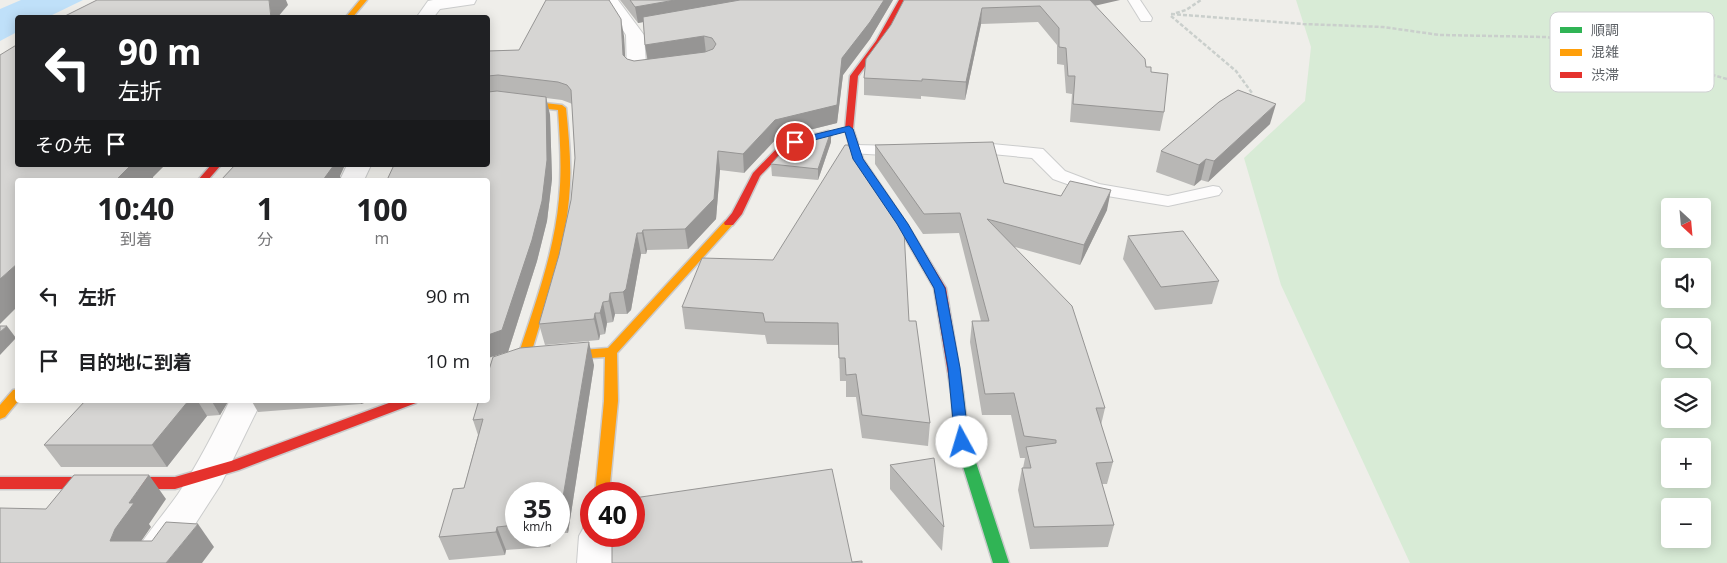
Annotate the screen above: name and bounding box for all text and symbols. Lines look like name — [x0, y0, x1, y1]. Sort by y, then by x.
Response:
legend — [1550, 12, 1714, 92]
text: 順調 — [1591, 20, 1619, 39]
text: 90 m — [118, 28, 201, 75]
icon: left — [35, 35, 100, 100]
text: 混雑 — [1591, 42, 1619, 61]
text: 渋滞 — [1591, 65, 1619, 84]
text: 左折 — [118, 75, 162, 105]
pin — [774, 121, 816, 163]
icon: arrive — [781, 128, 809, 156]
icon: arrive — [102, 130, 130, 158]
text: その先 — [35, 132, 92, 158]
text: 10:40 — [97, 188, 174, 229]
text: 1 — [257, 188, 274, 229]
text: 100 — [356, 189, 408, 230]
north arrow — [1661, 198, 1711, 248]
map controls — [1661, 198, 1711, 548]
text: m — [375, 227, 389, 249]
text: 到着 — [120, 228, 152, 250]
text: 分 — [257, 228, 273, 250]
button: sound — [1661, 258, 1711, 308]
icon: left — [35, 282, 63, 310]
text: 90 m — [426, 283, 470, 309]
text: 左折 — [78, 284, 116, 310]
button: search — [1661, 318, 1711, 368]
icon: arrive — [35, 347, 63, 375]
text: 10 m — [426, 348, 470, 374]
text: 目的地に到着 — [78, 349, 192, 375]
button: layers — [1661, 378, 1711, 428]
position arrow — [935, 415, 987, 467]
button: + — [1661, 438, 1711, 488]
speed limit sign: 40 — [580, 482, 645, 547]
text: 35 — [523, 491, 552, 525]
button: − — [1661, 498, 1711, 548]
text: km/h — [523, 518, 552, 535]

